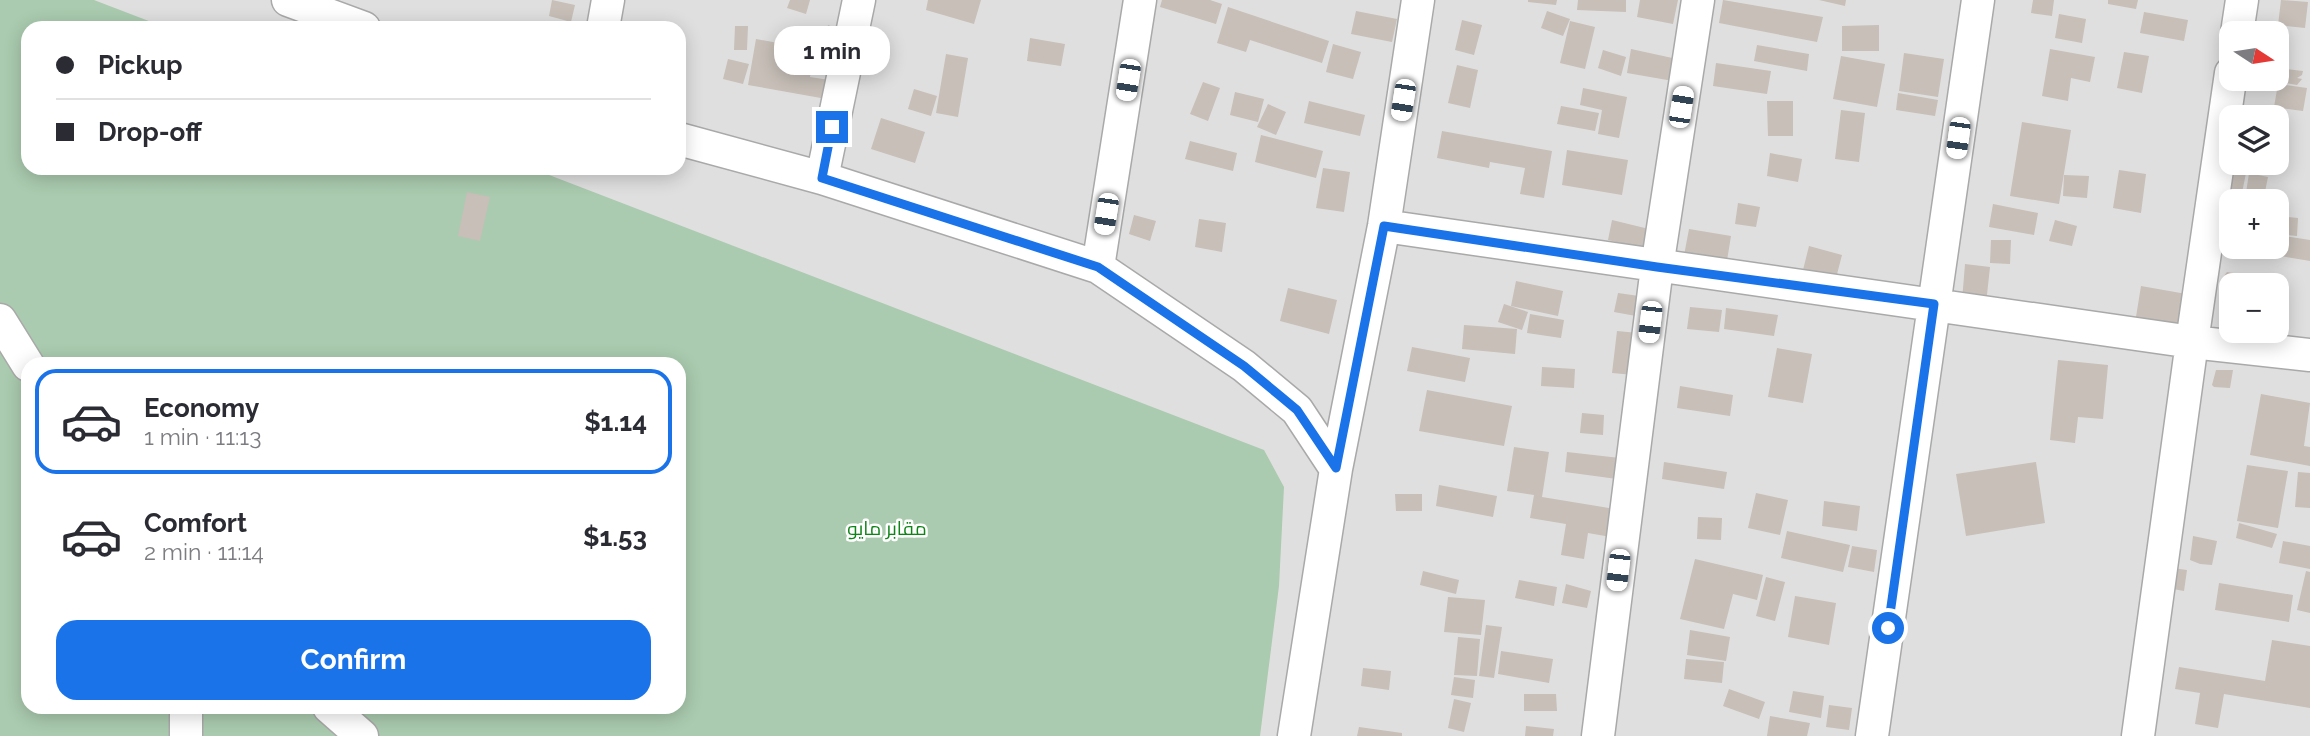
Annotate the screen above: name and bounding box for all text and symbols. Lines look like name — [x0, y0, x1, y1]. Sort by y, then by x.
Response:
north arrow — [2219, 21, 2289, 91]
map controls — [2219, 21, 2289, 343]
callout: 1 min — [774, 25, 890, 74]
text: 1 min — [803, 37, 861, 64]
text: Pickup — [98, 50, 183, 80]
car — [1115, 58, 1142, 102]
car — [1390, 78, 1417, 122]
car — [1668, 85, 1695, 129]
button: layers — [2219, 105, 2289, 175]
route end — [816, 111, 848, 143]
car — [1945, 116, 1972, 160]
text: Drop-off — [98, 117, 202, 147]
button: + — [2219, 189, 2289, 259]
car — [1093, 192, 1120, 236]
button: − — [2219, 273, 2289, 343]
car — [1638, 300, 1663, 344]
icon: car — [60, 390, 123, 453]
text: Economy — [144, 393, 259, 423]
text: $1.14 — [584, 407, 647, 437]
text: 1 min · 11:13 — [144, 423, 261, 450]
icon: car — [60, 505, 123, 568]
text: Comfort — [144, 508, 247, 538]
park label: مقابر مايو — [847, 517, 927, 540]
text: $1.53 — [583, 522, 647, 552]
text: 2 min · 11:14 — [144, 538, 264, 565]
car — [1606, 548, 1631, 592]
route start — [1872, 612, 1904, 644]
button: Confirm — [56, 620, 651, 700]

